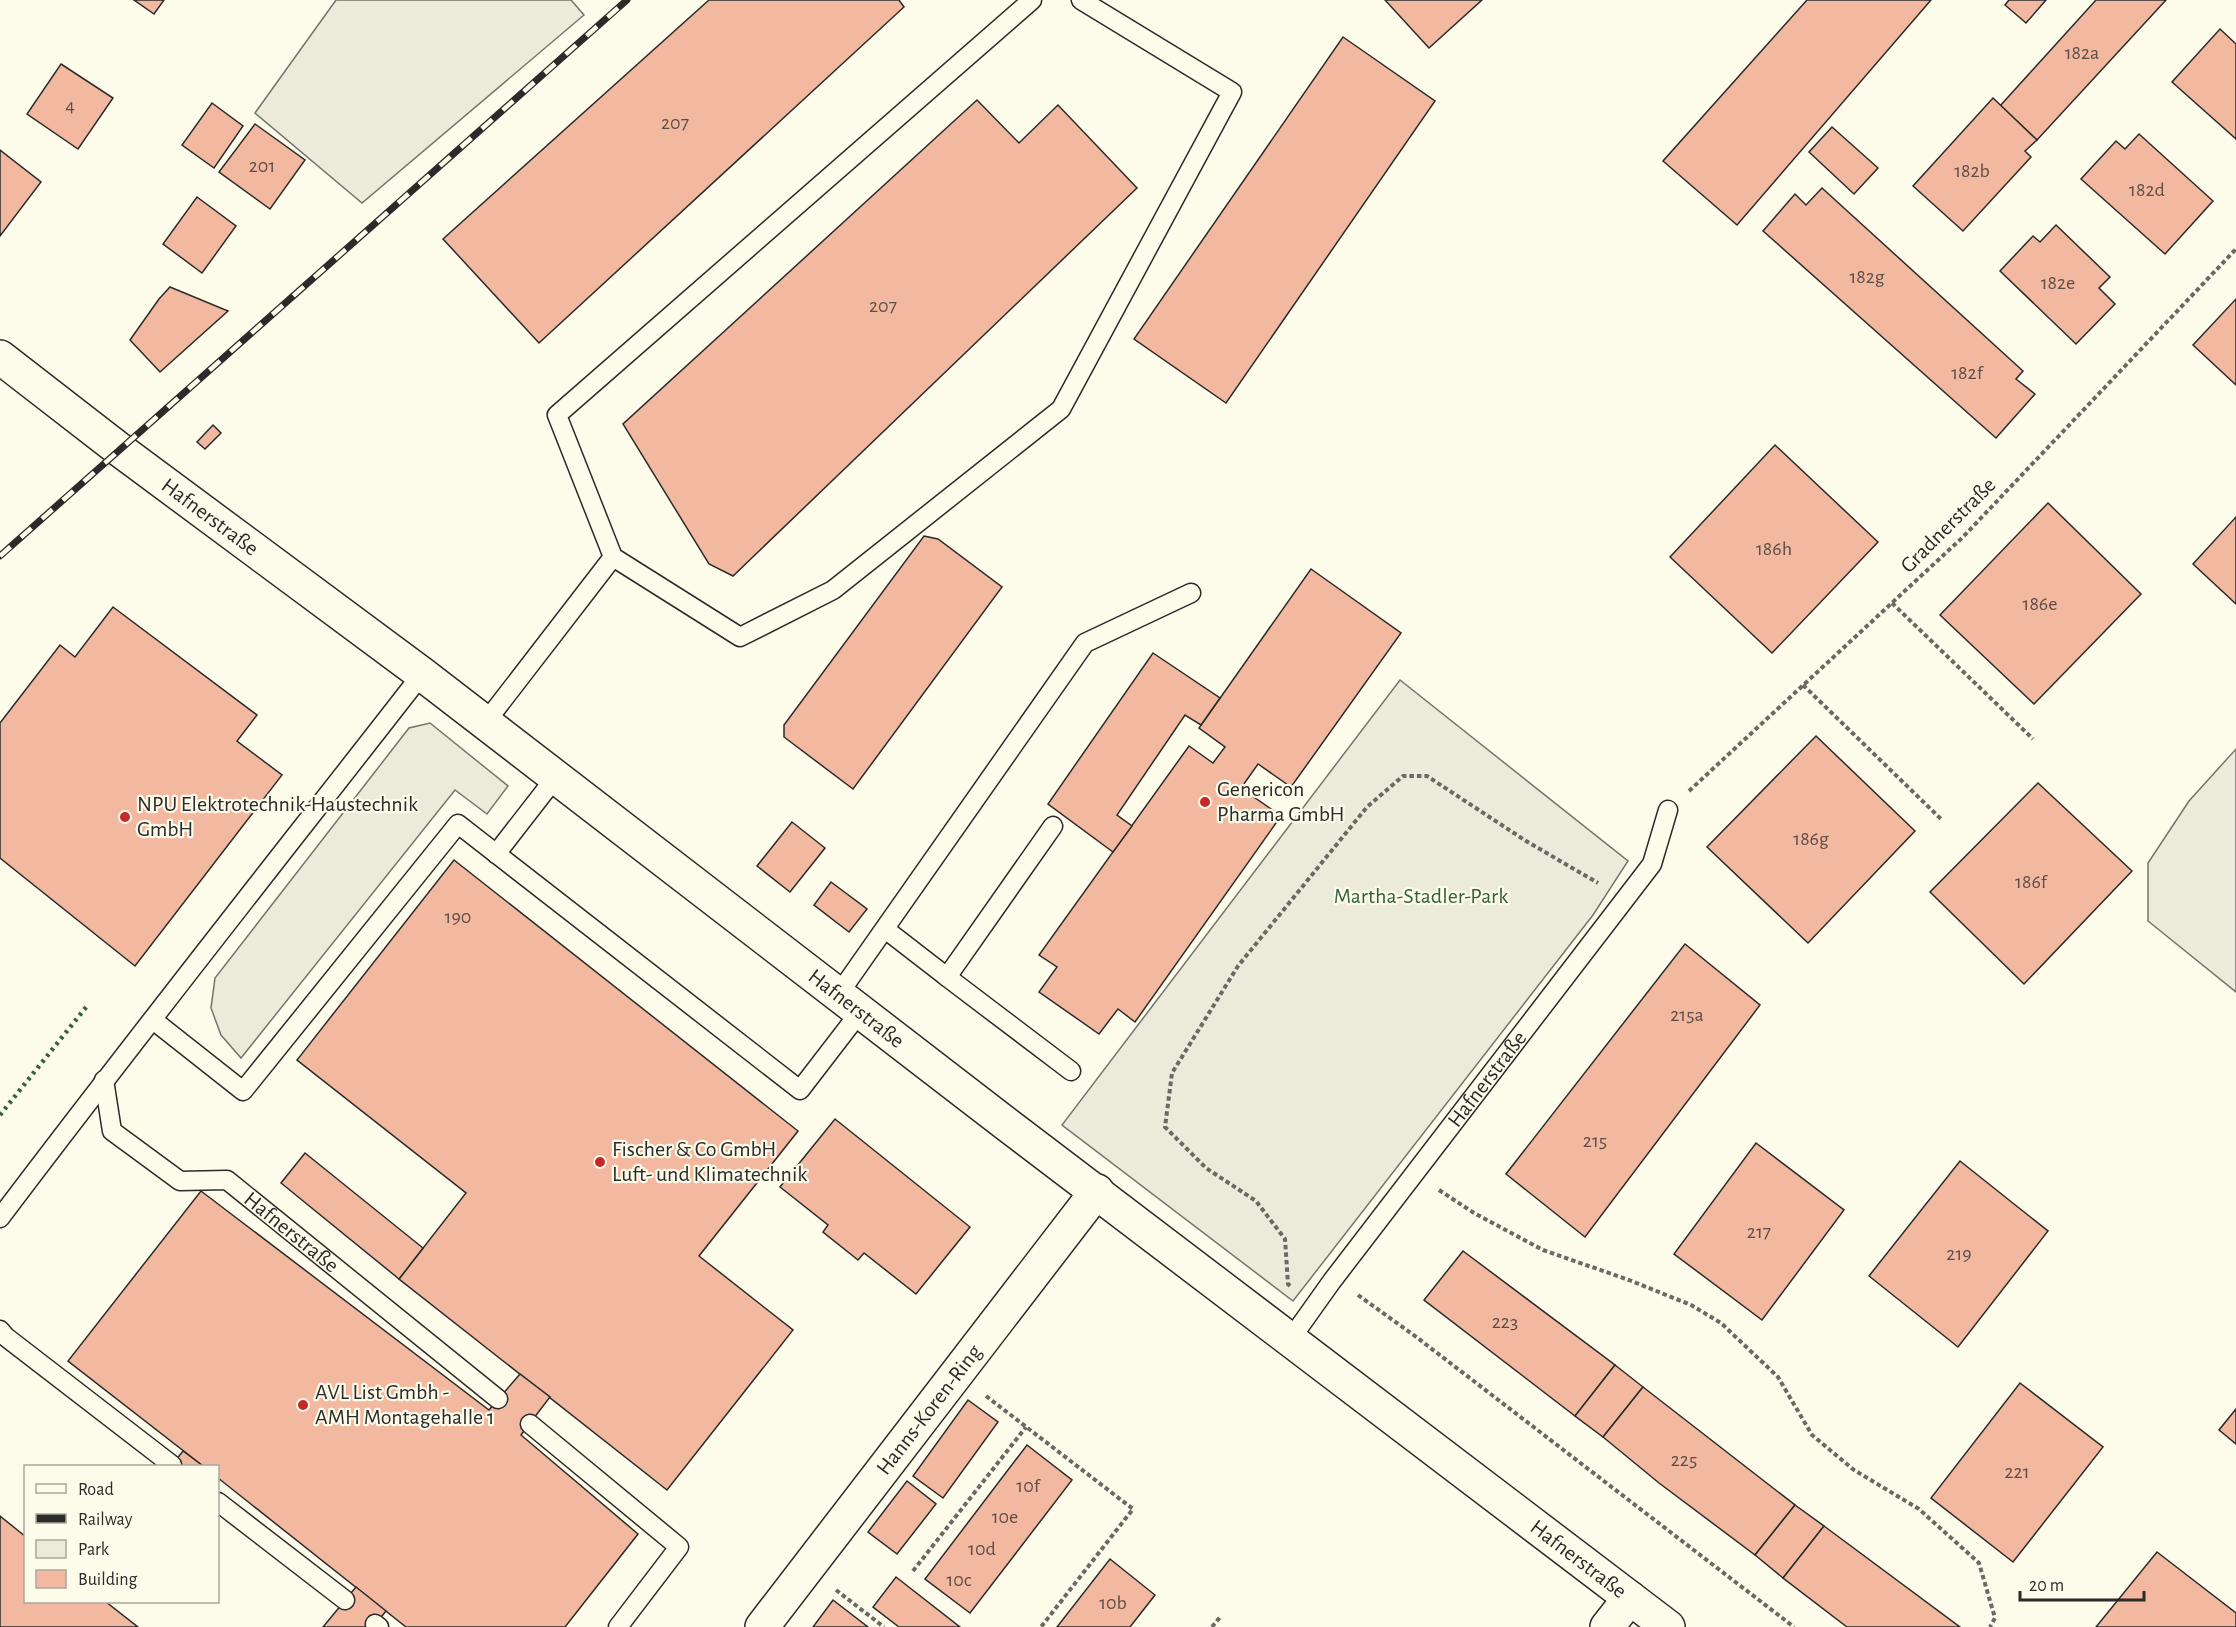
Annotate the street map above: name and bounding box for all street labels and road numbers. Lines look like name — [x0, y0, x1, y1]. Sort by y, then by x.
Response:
street label: Gradnerstraße — [1896, 473, 2000, 577]
street label: Hafnerstraße — [158, 474, 263, 560]
street label: Hafnerstraße — [804, 965, 908, 1052]
street label: Hafnerstraße — [1443, 1027, 1531, 1131]
street label: Hafnerstraße — [240, 1188, 343, 1277]
street label: Hanns-Koren-Ring — [872, 1340, 986, 1479]
street label: Hafnerstraße — [1526, 1516, 1631, 1602]

